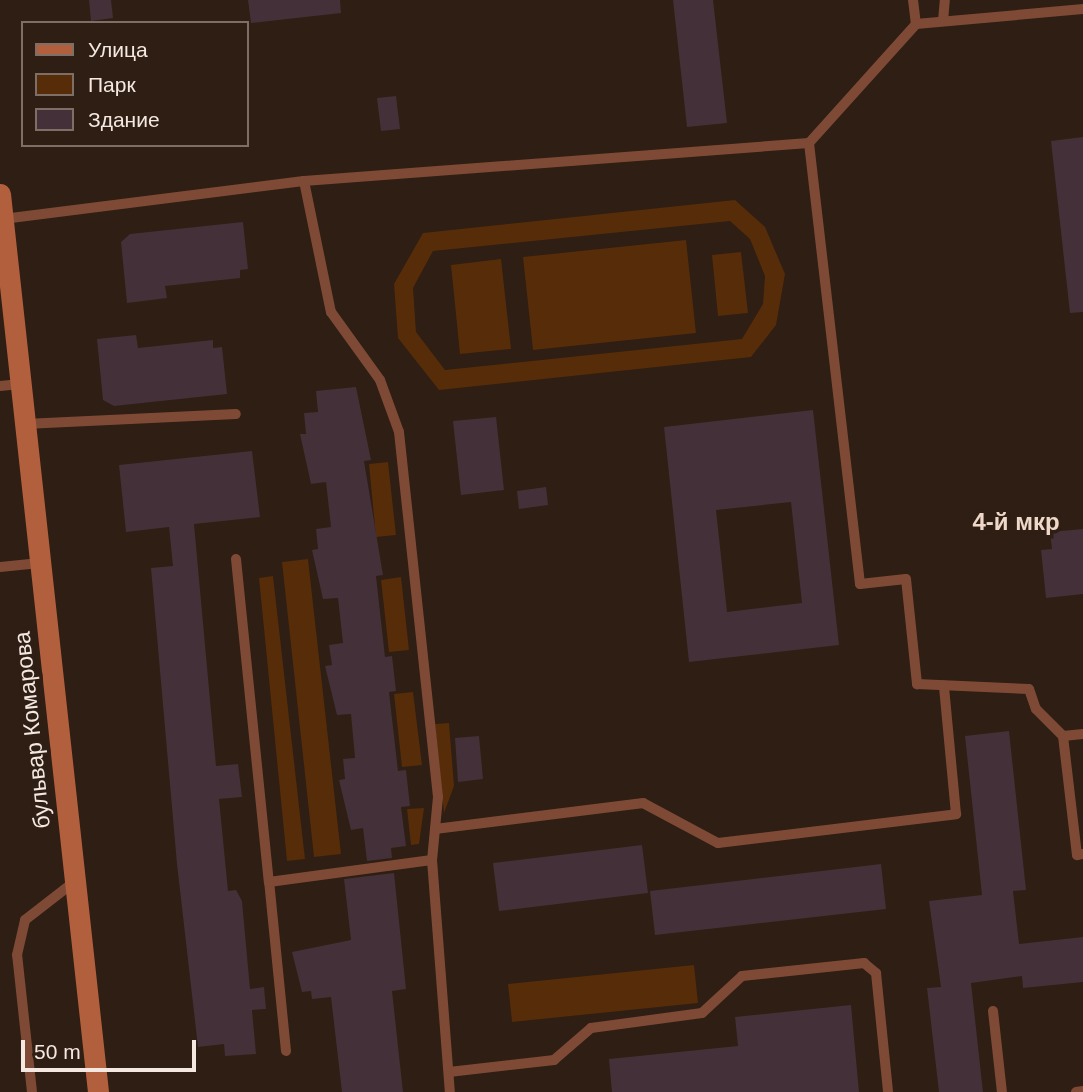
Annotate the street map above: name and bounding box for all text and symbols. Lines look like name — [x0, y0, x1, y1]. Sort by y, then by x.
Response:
legend — [21, 21, 248, 147]
text: Улица — [88, 38, 148, 61]
text: Парк — [88, 73, 136, 96]
text: Здание — [88, 108, 160, 131]
district label: 4-й мкр — [972, 508, 1060, 536]
street label: бульвар Комарова — [8, 630, 56, 830]
scale bar — [24, 1026, 200, 1070]
text: 50 m — [34, 1040, 81, 1063]

